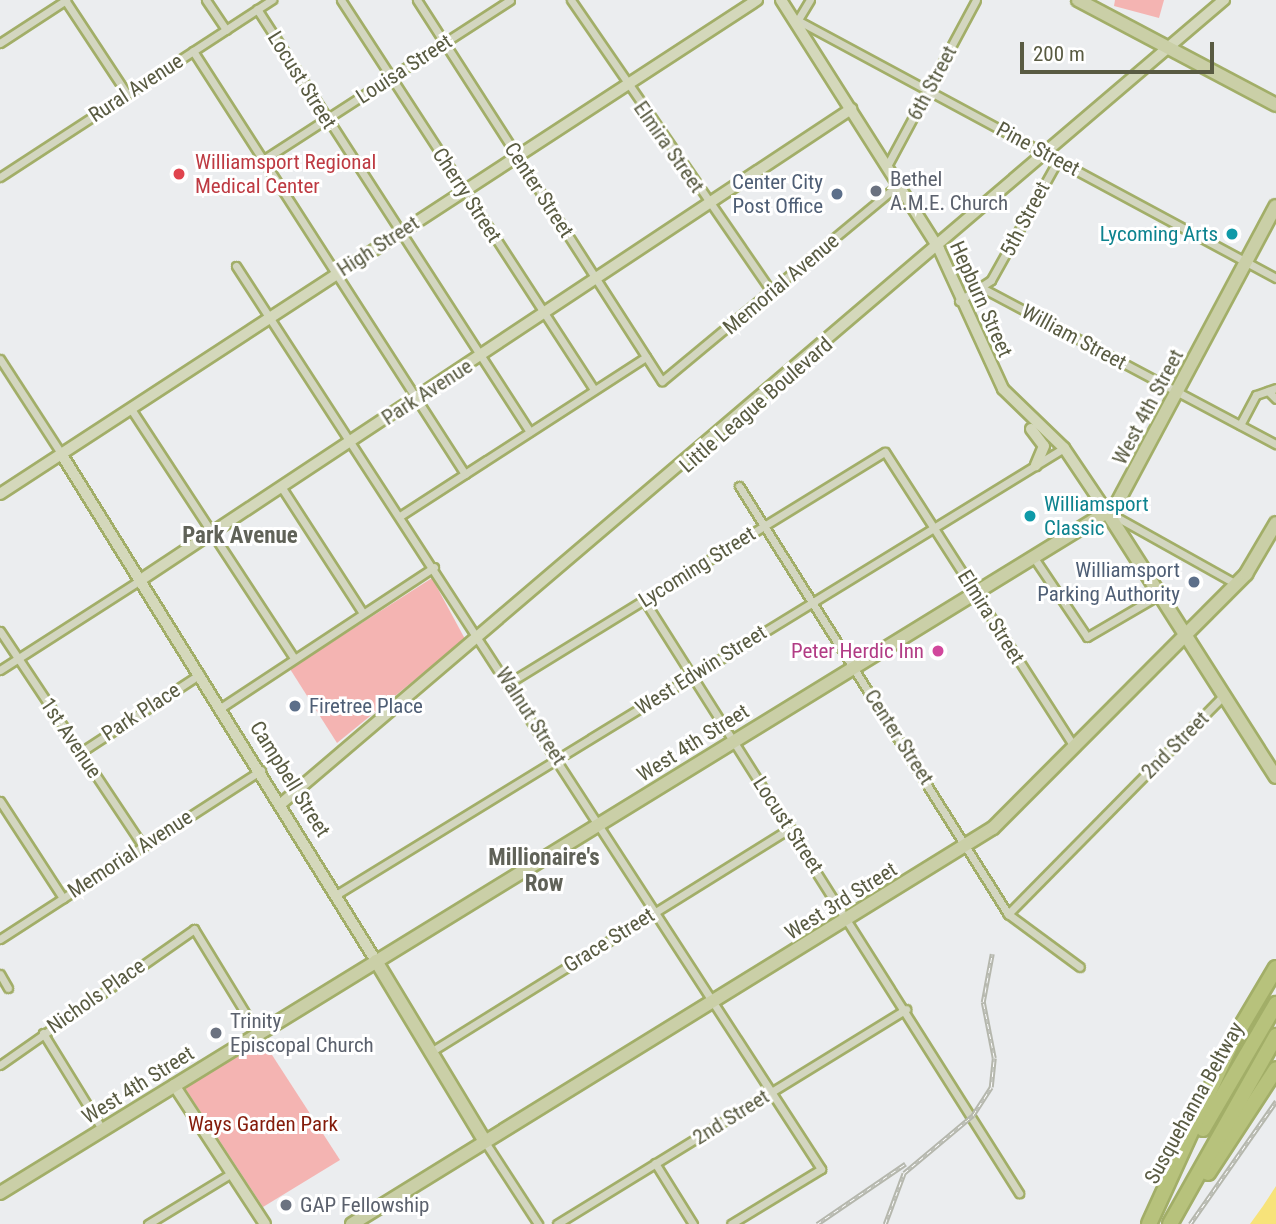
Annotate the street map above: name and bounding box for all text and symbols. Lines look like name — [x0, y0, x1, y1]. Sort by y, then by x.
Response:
street label: Locust Street — [262, 27, 342, 133]
scale bar — [1024, 28, 1218, 72]
street label: Louisa Street — [351, 29, 457, 109]
street label: 6th Street — [902, 41, 962, 125]
text: 200 m — [1033, 42, 1085, 66]
street label: Rural Avenue — [84, 48, 188, 128]
street label: Elmira Street — [628, 96, 710, 198]
street label: Pine Street — [992, 117, 1084, 181]
street label: Center Street — [499, 138, 579, 242]
street label: Cherry Street — [427, 143, 507, 247]
place label: Williamsport Regional Medical Center — [195, 149, 376, 199]
marker: Williamsport Regional Medical Center — [169, 164, 189, 184]
place label: Bethel A.M.E. Church — [890, 166, 1008, 216]
place label: Center City Post Office — [732, 169, 823, 219]
street label: 5th Street — [995, 177, 1055, 261]
marker: Bethel A.M.E. Church — [868, 183, 884, 199]
marker: Center City Post Office — [829, 186, 845, 202]
street label: High Street — [332, 210, 424, 282]
place label: Lycoming Arts — [1100, 221, 1218, 247]
marker: Lycoming Arts — [1224, 226, 1240, 242]
street label: Memorial Avenue — [718, 228, 844, 340]
street label: Hepburn Street — [944, 237, 1018, 361]
street label: William Street — [1017, 299, 1131, 375]
street label: Little League Boulevard — [675, 332, 837, 478]
street label: West 4th Street — [1107, 345, 1189, 469]
street label: Park Avenue — [377, 353, 477, 431]
place label: Williamsport Classic — [1044, 491, 1149, 541]
marker: Williamsport Classic — [1022, 508, 1038, 524]
street label: Lycoming Street — [634, 521, 760, 613]
district label: Park Avenue — [182, 522, 298, 550]
place label: Williamsport Parking Authority — [1037, 557, 1180, 607]
street label: Elmira Street — [952, 565, 1030, 669]
marker: Williamsport Parking Authority — [1186, 574, 1202, 590]
street label: West Edwin Street — [631, 620, 771, 720]
place label: Peter Herdic Inn — [791, 638, 924, 664]
marker: Peter Herdic Inn — [930, 643, 946, 659]
street label: Walnut Street — [490, 663, 572, 769]
street label: Park Place — [97, 677, 185, 747]
street label: Center Street — [859, 685, 939, 789]
street label: 1st Avenue — [35, 693, 107, 783]
place label: Firetree Place — [309, 693, 423, 719]
marker: Firetree Place — [287, 698, 303, 714]
street label: West 4th Street — [633, 699, 753, 787]
street label: 2nd Street — [1136, 706, 1214, 784]
street label: Campbell Street — [244, 716, 336, 842]
street label: Locust Street — [747, 772, 829, 878]
street label: Memorial Avenue — [63, 804, 197, 904]
district label: Millionaire's Row — [488, 844, 600, 898]
street label: West 3rd Street — [780, 857, 902, 945]
street label: Grace Street — [559, 902, 659, 978]
street label: Nichols Place — [42, 953, 150, 1039]
place label: Trinity Episcopal Church — [230, 1008, 374, 1058]
street label: Susquehanna Beltway — [1139, 1018, 1249, 1188]
marker: Trinity Episcopal Church — [208, 1025, 224, 1041]
street label: West 4th Street — [78, 1041, 198, 1129]
street label: 2nd Street — [688, 1084, 774, 1150]
park label: Ways Garden Park — [188, 1111, 338, 1137]
place label: GAP Fellowship — [300, 1192, 429, 1218]
marker: GAP Fellowship — [278, 1197, 294, 1213]

